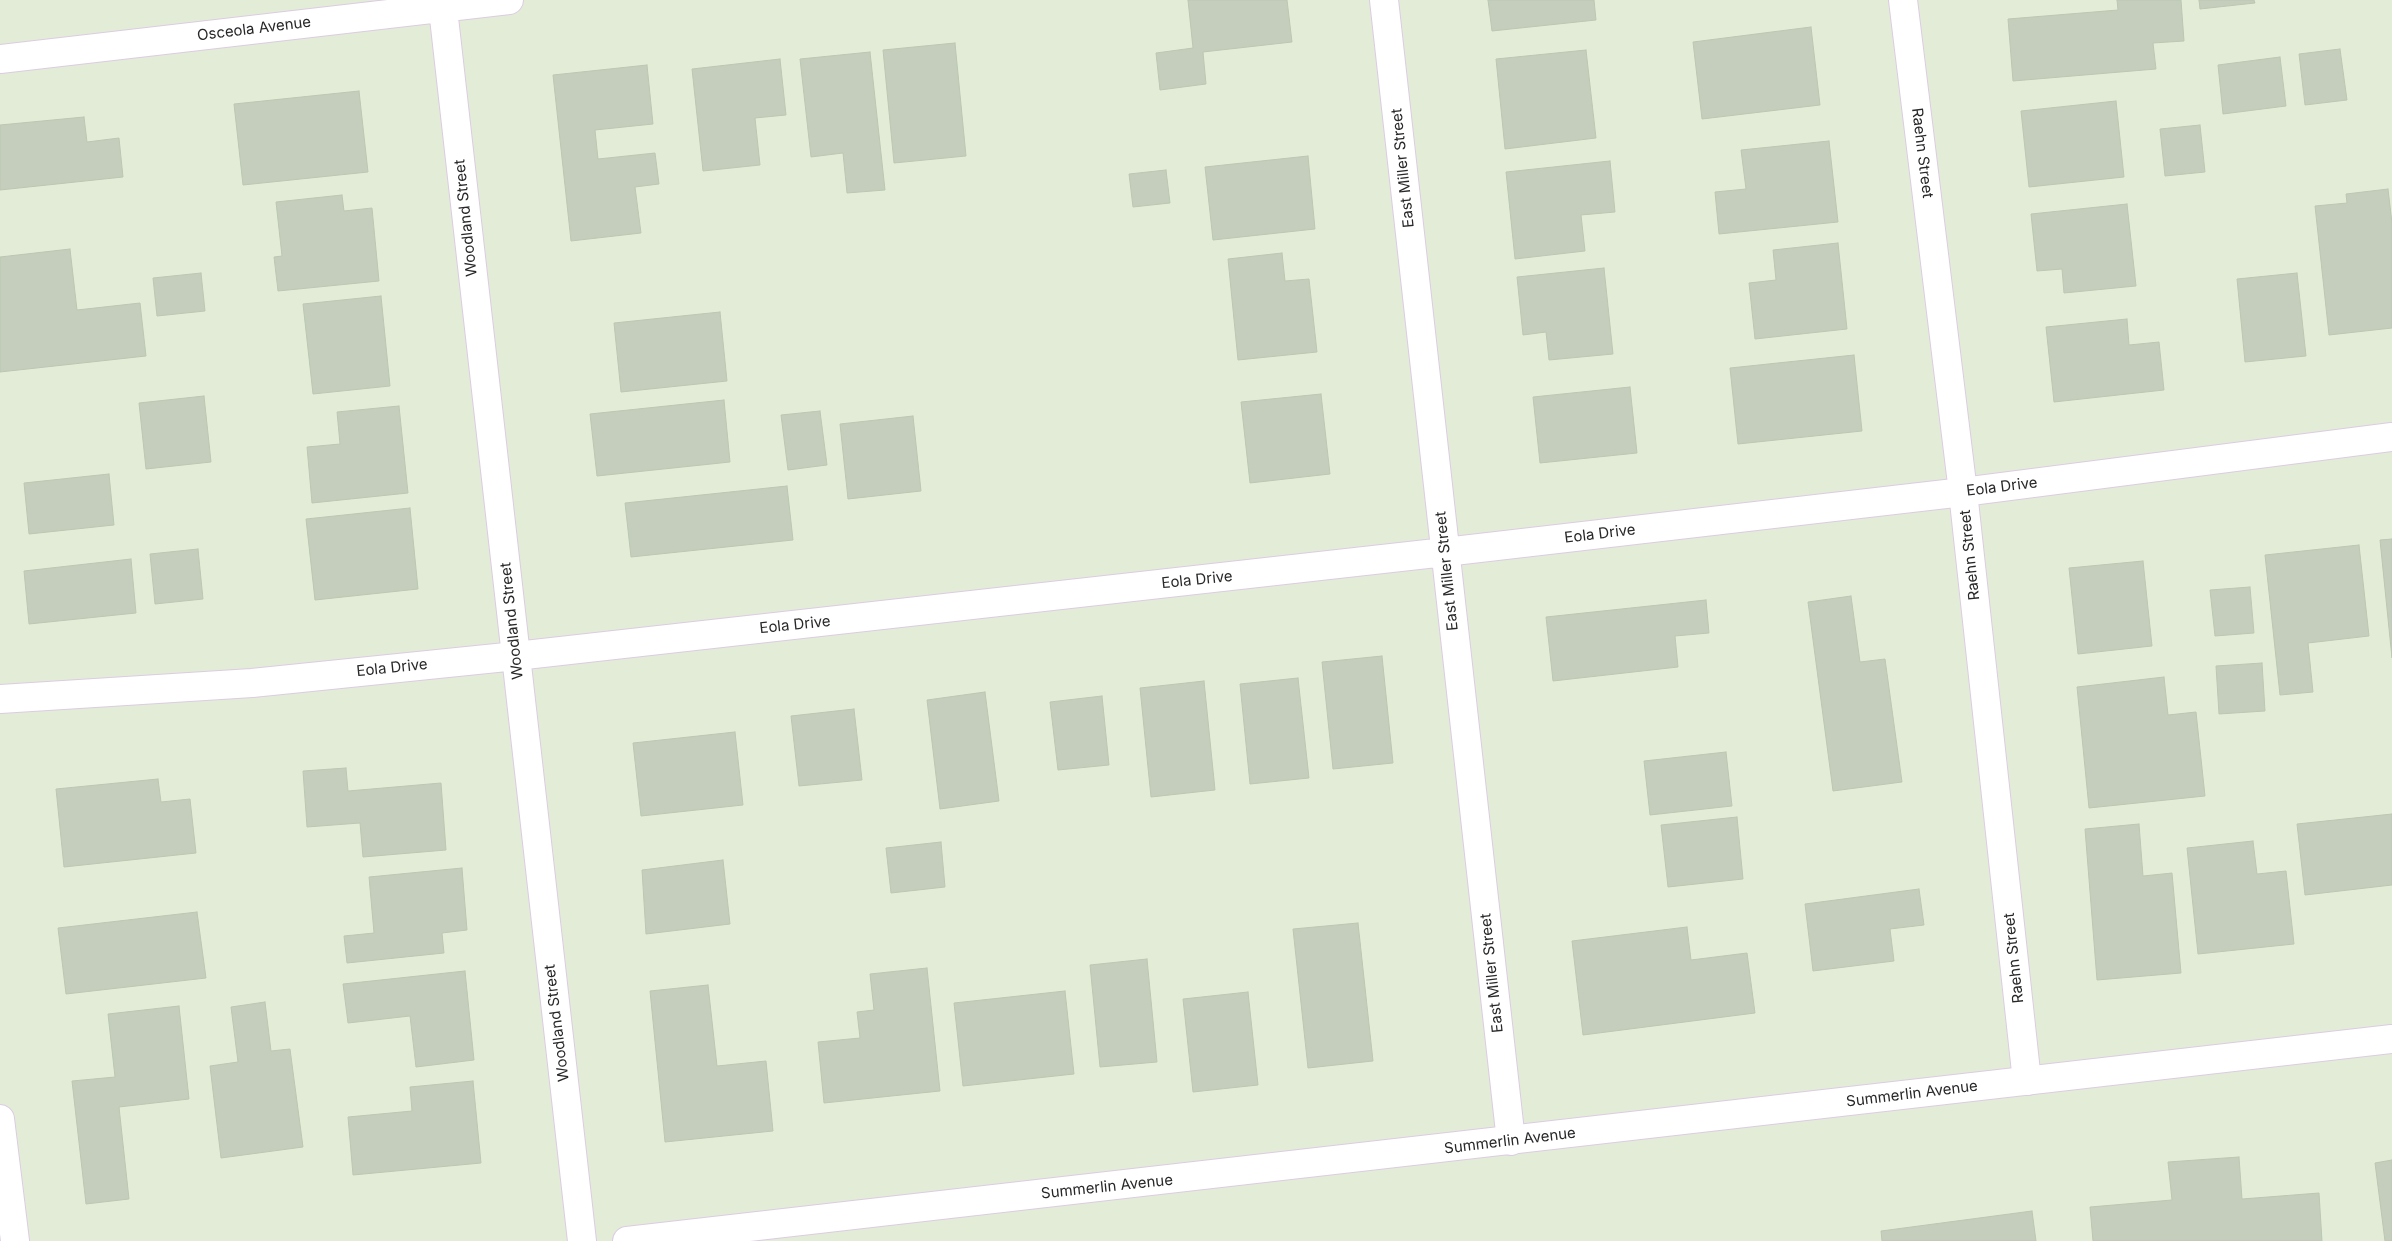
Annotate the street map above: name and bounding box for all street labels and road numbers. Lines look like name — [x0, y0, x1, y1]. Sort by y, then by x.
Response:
street label: Osceola Avenue — [196, 13, 312, 45]
street label: East Miller Street — [1388, 107, 1418, 229]
street label: Raehn Street — [1908, 107, 1936, 199]
street label: Woodland Street — [451, 158, 481, 278]
street label: Eola Drive — [1965, 474, 2039, 500]
street label: Raehn Street — [1956, 509, 1984, 601]
street label: East Miller Street — [1432, 510, 1462, 632]
street label: Eola Drive — [1563, 521, 1637, 547]
street label: Woodland Street — [497, 561, 527, 681]
street label: Eola Drive — [1161, 567, 1233, 593]
street label: Eola Drive — [759, 612, 831, 638]
street label: Eola Drive — [356, 655, 428, 681]
street label: East Miller Street — [1477, 912, 1507, 1034]
street label: Raehn Street — [2000, 912, 2028, 1004]
street label: Woodland Street — [541, 963, 573, 1083]
street label: Summerlin Avenue — [1845, 1077, 1979, 1111]
street label: Summerlin Avenue — [1443, 1124, 1577, 1158]
street label: Summerlin Avenue — [1040, 1171, 1174, 1203]

